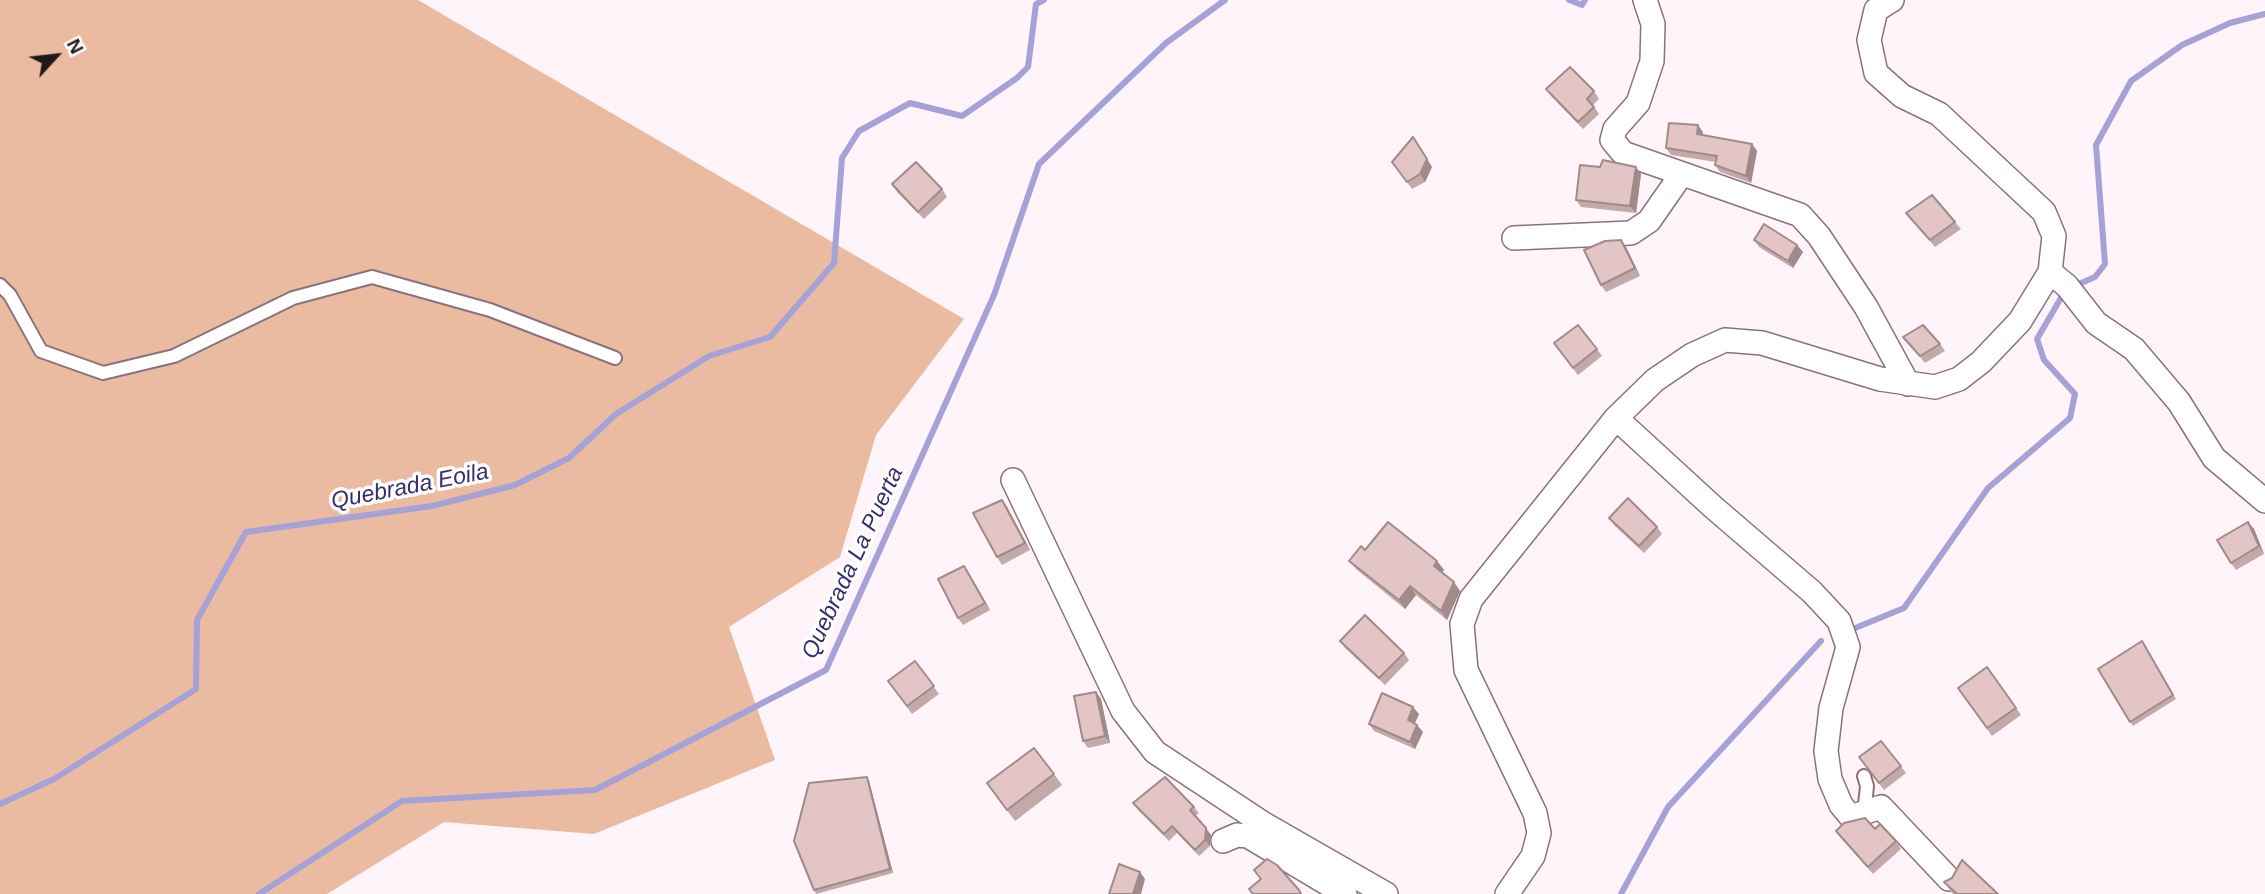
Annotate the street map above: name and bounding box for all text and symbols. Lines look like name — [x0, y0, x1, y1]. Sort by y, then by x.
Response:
north arrow — [21, 21, 91, 91]
text: N — [63, 35, 88, 57]
water label: Quebrada Eoila — [329, 458, 491, 516]
water label: Quebrada La Puerta — [796, 463, 910, 663]

